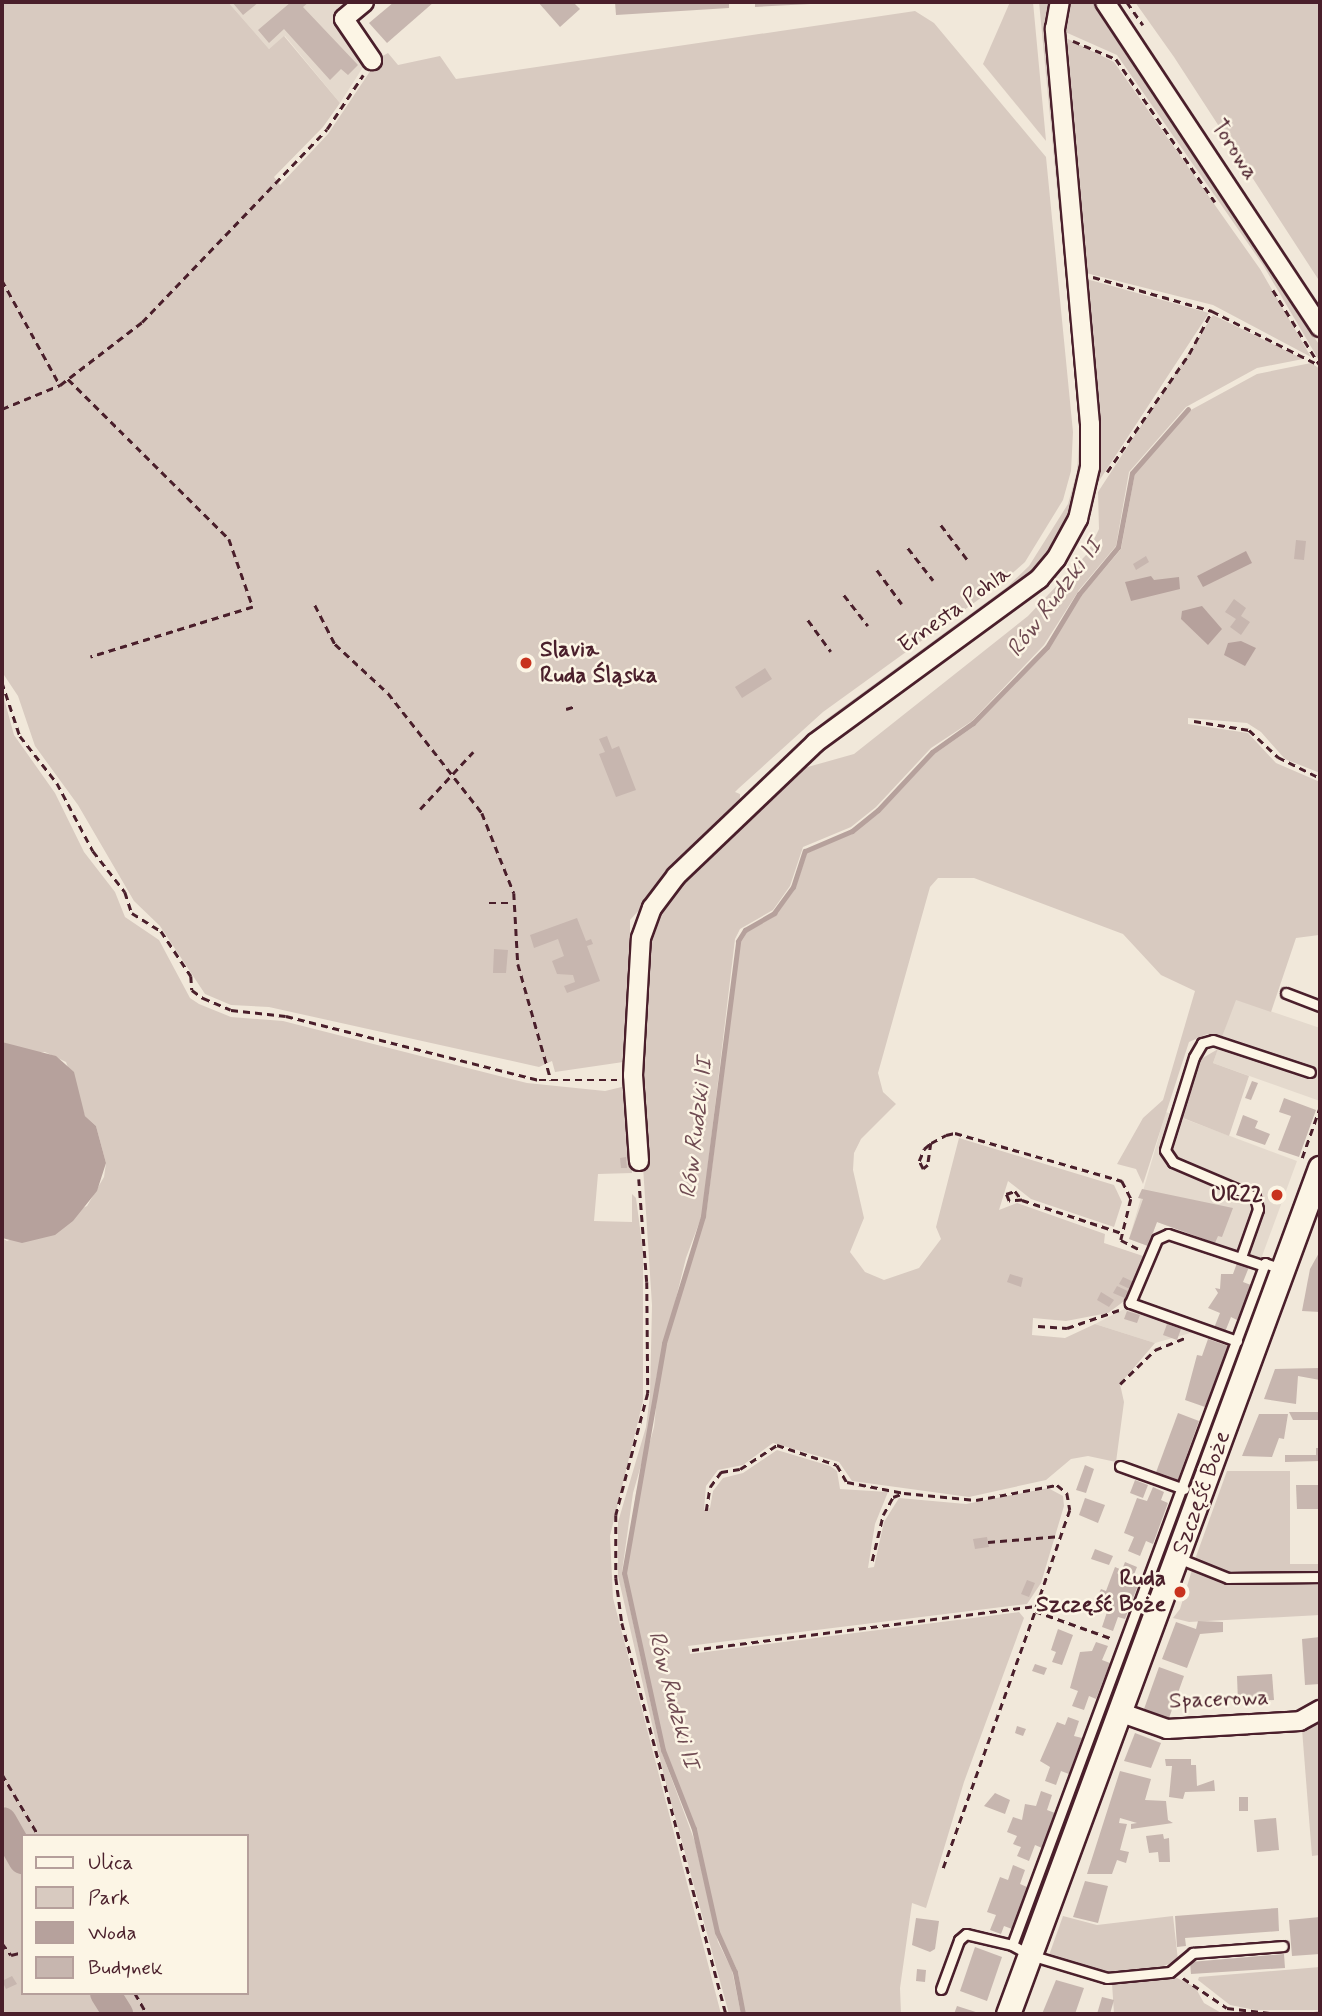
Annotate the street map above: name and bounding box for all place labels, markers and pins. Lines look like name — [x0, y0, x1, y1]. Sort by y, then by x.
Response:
place label: Slavia Ruda Śląska — [540, 636, 658, 690]
marker: Slavia Ruda Śląska — [518, 655, 534, 671]
place label: UR22 — [1211, 1181, 1263, 1209]
marker: UR22 — [1269, 1187, 1285, 1203]
place label: Ruda Szczęść Boże — [1036, 1565, 1166, 1619]
marker: Ruda Szczęść Boże — [1172, 1584, 1188, 1600]

